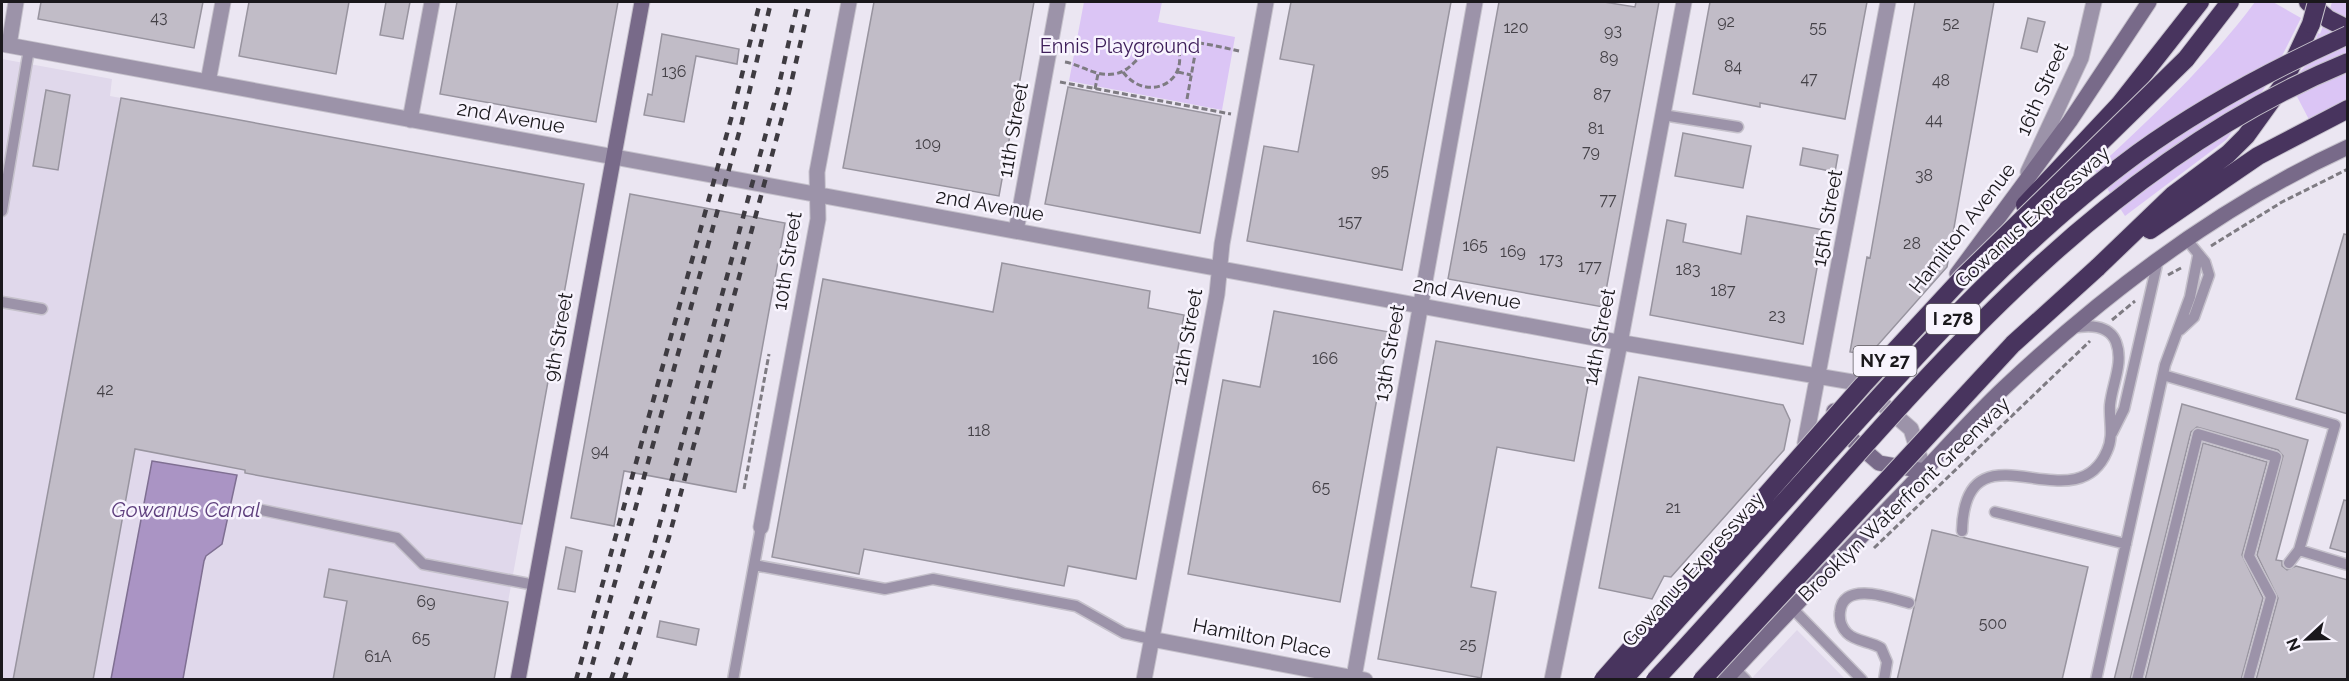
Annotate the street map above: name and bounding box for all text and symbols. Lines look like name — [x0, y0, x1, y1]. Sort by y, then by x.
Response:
house number: 43 — [150, 8, 168, 27]
house number: 92 — [1717, 12, 1735, 31]
house number: 52 — [1942, 14, 1960, 33]
house number: 120 — [1504, 18, 1528, 37]
house number: 55 — [1809, 18, 1827, 37]
house number: 93 — [1604, 21, 1622, 40]
park label: Ennis Playground — [1040, 34, 1200, 58]
street label: 16th Street — [2011, 38, 2073, 139]
house number: 89 — [1600, 48, 1618, 67]
house number: 84 — [1724, 57, 1742, 76]
house number: 136 — [661, 62, 687, 81]
house number: 47 — [1800, 69, 1818, 88]
house number: 48 — [1932, 71, 1950, 90]
street label: 11th Street — [993, 80, 1033, 179]
house number: 87 — [1593, 85, 1611, 104]
street label: 2nd Avenue — [455, 96, 567, 138]
house number: 44 — [1925, 110, 1943, 129]
house number: 81 — [1588, 119, 1604, 138]
house number: 109 — [915, 134, 941, 153]
street label: Gowanus Expressway — [1949, 141, 2115, 293]
house number: 79 — [1582, 142, 1600, 161]
street label: Hamilton Avenue — [1904, 158, 2020, 298]
house number: 95 — [1371, 161, 1389, 180]
house number: 38 — [1915, 166, 1933, 185]
street label: 15th Street — [1807, 167, 1847, 269]
street label: 2nd Avenue — [934, 184, 1046, 226]
house number: 77 — [1599, 190, 1617, 209]
street label: 10th Street — [767, 210, 807, 312]
house number: 157 — [1338, 212, 1362, 231]
house number: 28 — [1903, 234, 1921, 253]
house number: 165 — [1462, 236, 1488, 255]
house number: 169 — [1500, 242, 1526, 261]
house number: 173 — [1539, 250, 1563, 269]
house number: 177 — [1578, 257, 1602, 276]
house number: 183 — [1676, 260, 1700, 279]
street label: 2nd Avenue — [1411, 272, 1523, 314]
house number: 187 — [1711, 281, 1736, 300]
street label: 12th Street — [1167, 286, 1207, 387]
street label: 14th Street — [1578, 286, 1620, 388]
street label: 9th Street — [538, 290, 578, 384]
street label: 13th Street — [1369, 302, 1409, 403]
road number: I 278 — [1926, 304, 1980, 334]
house number: 23 — [1769, 306, 1785, 325]
road number: NY 27 — [1854, 346, 1916, 376]
house number: 166 — [1312, 349, 1338, 368]
house number: 42 — [96, 380, 114, 399]
street label: Brooklyn Waterfront Greenway — [1793, 392, 2015, 606]
house number: 118 — [967, 421, 991, 440]
house number: 94 — [591, 441, 609, 460]
house number: 65 — [1312, 478, 1330, 497]
street label: Gowanus Expressway — [1617, 486, 1769, 652]
water label: Gowanus Canal — [111, 497, 261, 522]
house number: 21 — [1665, 498, 1681, 517]
house number: 69 — [416, 592, 436, 611]
north arrow — [2277, 609, 2337, 669]
street label: Hamilton Place — [1191, 613, 1333, 663]
house number: 500 — [1979, 614, 2007, 633]
house number: 65 — [412, 629, 430, 648]
house number: 25 — [1459, 635, 1477, 654]
text: N — [2282, 635, 2305, 654]
house number: 61A — [364, 647, 392, 666]

